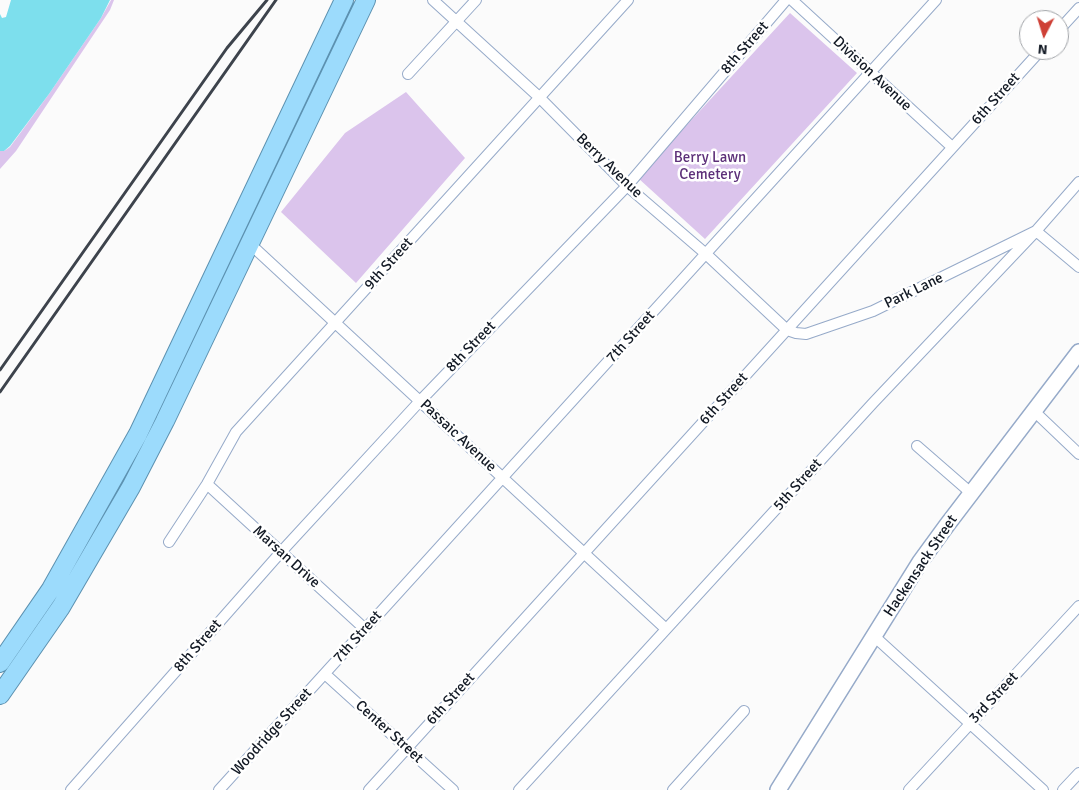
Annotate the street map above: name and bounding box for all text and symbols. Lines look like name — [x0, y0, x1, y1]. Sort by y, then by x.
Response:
north arrow — [1019, 10, 1069, 60]
street label: 8th Street — [717, 18, 773, 78]
street label: Division Avenue — [829, 33, 915, 115]
text: N — [1037, 41, 1048, 58]
street label: 6th Street — [968, 69, 1024, 129]
street label: Berry Avenue — [572, 130, 646, 202]
park label: Berry Lawn Cemetery — [674, 149, 746, 184]
street label: 9th Street — [361, 234, 417, 294]
street label: Park Lane — [882, 269, 946, 313]
street label: 7th Street — [603, 307, 659, 367]
street label: 8th Street — [442, 318, 500, 376]
street label: 6th Street — [696, 369, 752, 429]
street label: Passaic Avenue — [416, 396, 500, 476]
street label: 5th Street — [770, 455, 826, 515]
street label: Hackensack Street — [880, 512, 962, 620]
street label: Marsan Drive — [249, 522, 323, 592]
street label: 7th Street — [330, 607, 386, 667]
street label: 8th Street — [170, 616, 226, 676]
street label: 6th Street — [423, 669, 479, 729]
street label: 3rd Street — [966, 669, 1022, 727]
street label: Woodridge Street — [228, 685, 316, 779]
street label: Center Street — [351, 697, 427, 767]

